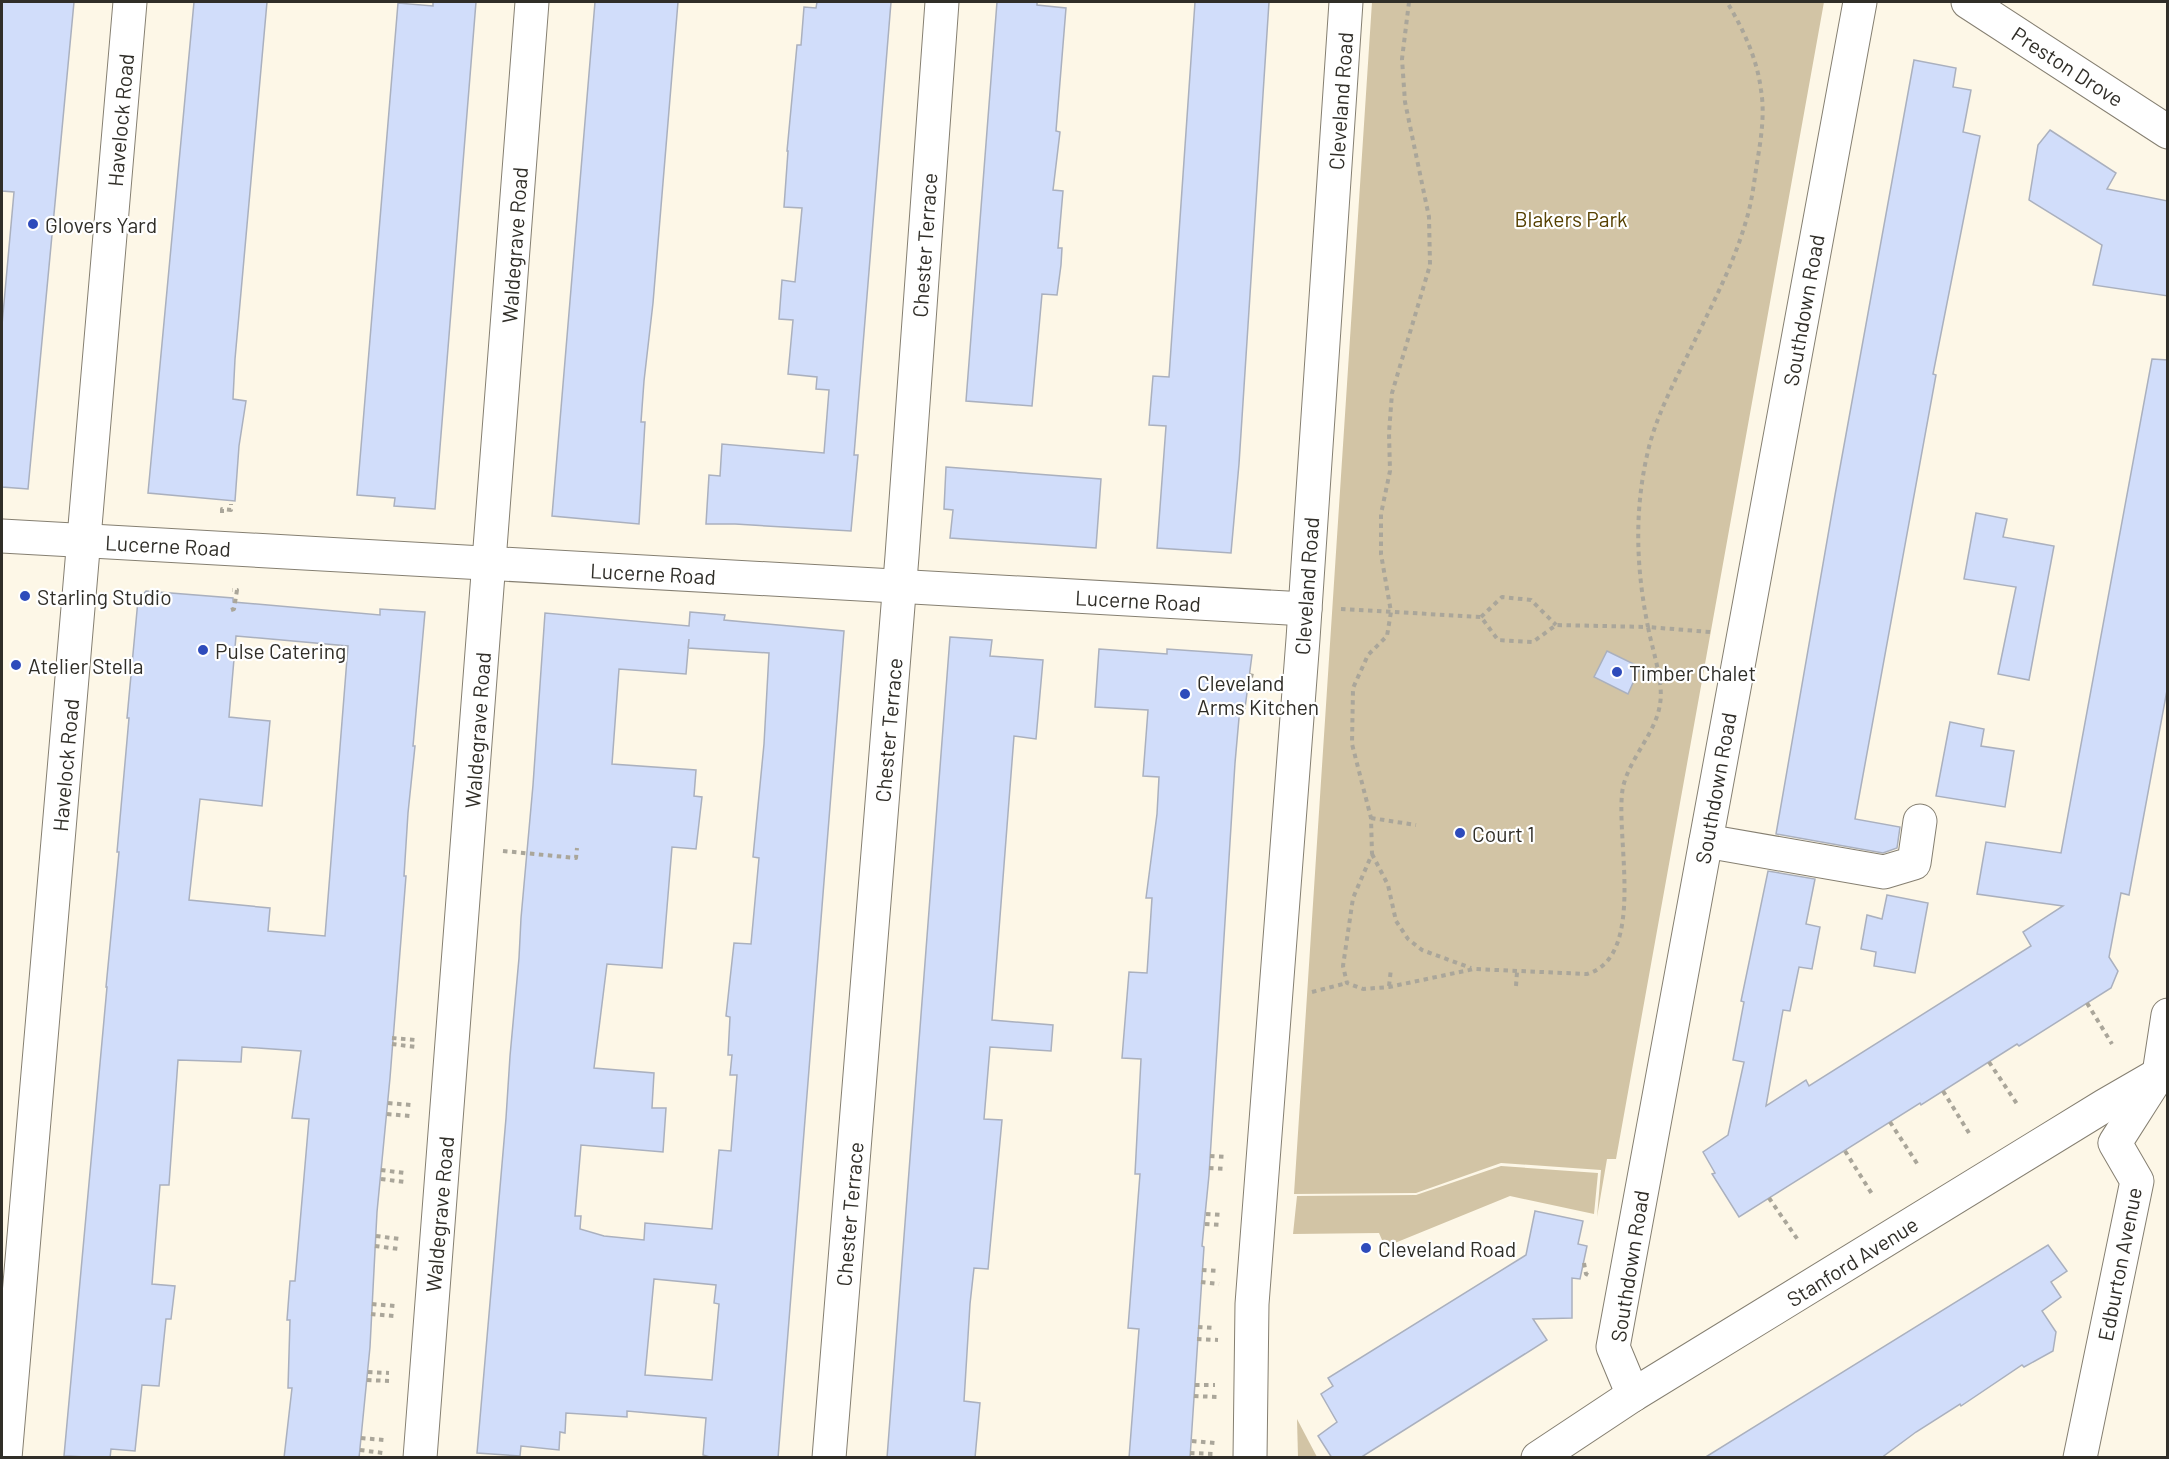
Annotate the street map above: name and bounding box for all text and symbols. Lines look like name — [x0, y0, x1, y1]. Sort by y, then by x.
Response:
street label: Preston Drove — [2008, 21, 2128, 111]
street label: Cleveland Road — [1323, 31, 1357, 171]
street label: Havelock Road — [102, 52, 138, 188]
street label: Waldegrave Road — [496, 166, 532, 324]
street label: Chester Terrace — [906, 172, 942, 318]
park label: Blakers Park — [1514, 206, 1628, 231]
place label: Glovers Yard — [45, 212, 157, 237]
marker: Glovers Yard — [26, 217, 40, 231]
street label: Southdown Road — [1777, 232, 1829, 388]
street label: Cleveland Road — [1289, 516, 1323, 656]
street label: Lucerne Road — [104, 529, 232, 561]
street label: Lucerne Road — [589, 557, 717, 589]
place label: Starling Studio — [37, 584, 172, 609]
street label: Lucerne Road — [1074, 584, 1202, 616]
marker: Starling Studio — [18, 589, 32, 603]
place label: Pulse Catering — [215, 638, 346, 663]
marker: Pulse Catering — [196, 643, 210, 657]
street label: Waldegrave Road — [459, 651, 495, 809]
place label: Atelier Stella — [28, 653, 143, 678]
street label: Chester Terrace — [869, 657, 907, 803]
marker: Atelier Stella — [9, 658, 23, 672]
place label: Timber Chalet — [1629, 660, 1756, 685]
marker: Timber Chalet — [1610, 665, 1624, 679]
place label: Cleveland Arms Kitchen — [1197, 670, 1319, 719]
marker: Cleveland Arms Kitchen — [1178, 687, 1192, 701]
street label: Havelock Road — [47, 697, 83, 833]
street label: Southdown Road — [1689, 710, 1741, 866]
place label: Court 1 — [1472, 821, 1535, 846]
marker: Court 1 — [1453, 826, 1467, 840]
street label: Waldegrave Road — [420, 1135, 458, 1293]
street label: Chester Terrace — [830, 1141, 868, 1287]
street label: Edburton Avenue — [2092, 1185, 2146, 1343]
street label: Southdown Road — [1605, 1188, 1653, 1344]
street label: Stanford Avenue — [1782, 1211, 1922, 1311]
place label: Cleveland Road — [1378, 1236, 1516, 1261]
marker: Cleveland Road — [1359, 1241, 1373, 1255]

